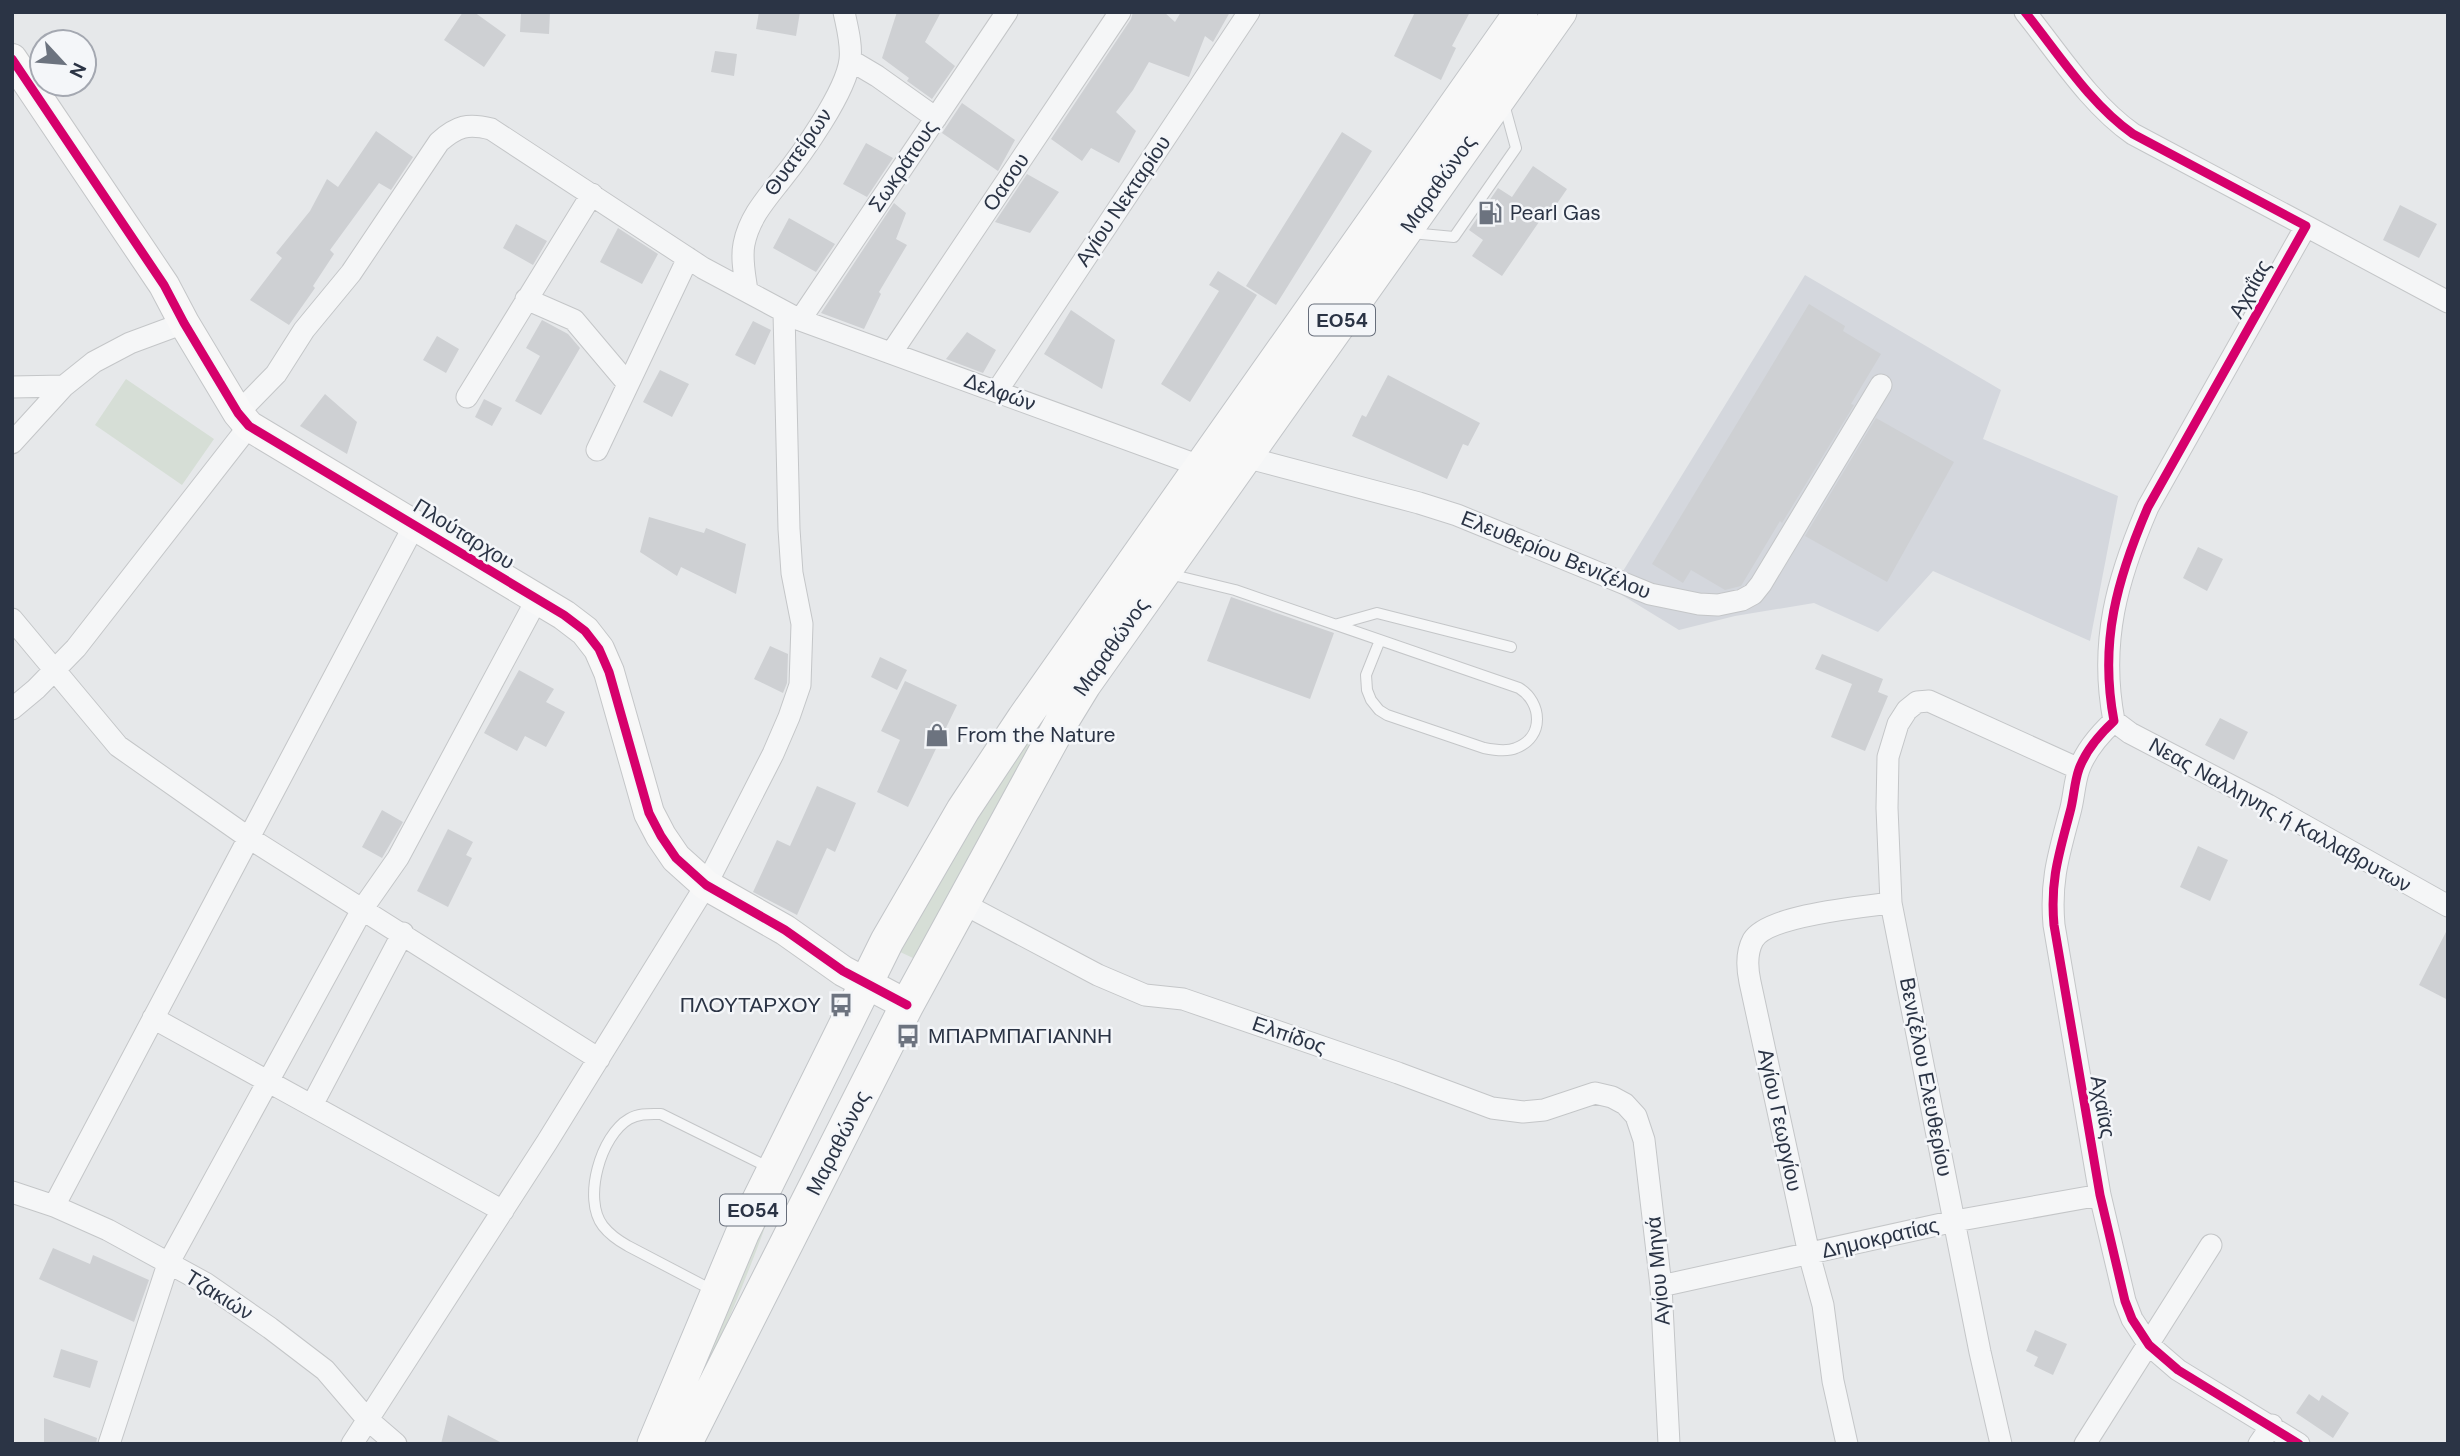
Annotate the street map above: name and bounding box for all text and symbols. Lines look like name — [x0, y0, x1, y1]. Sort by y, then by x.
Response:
north arrow — [28, 28, 98, 98]
text: N — [64, 59, 92, 82]
street label: Θυατείρων — [758, 103, 838, 201]
street label: Σωκράτους — [862, 115, 944, 217]
street label: Μαραθώνος — [1394, 129, 1482, 239]
street label: Αγίου Νεκταρίου — [1069, 130, 1177, 272]
street label: Οασου — [976, 147, 1036, 217]
fuel station icon: Pearl Gas — [1476, 199, 1504, 227]
place label: Pearl Gas — [1510, 199, 1601, 227]
street label: Αχαΐας — [2222, 255, 2278, 323]
road number: ΕΟ54 — [1309, 304, 1375, 336]
street label: Δελφών — [960, 366, 1040, 418]
street label: Πλούταρχου — [408, 492, 520, 576]
street label: Ελευθερίου Βενιζέλου — [1457, 504, 1655, 606]
street label: Μαραθώνος — [1067, 592, 1155, 702]
shop icon: From the Nature — [923, 721, 951, 749]
place label: From the Nature — [957, 721, 1115, 749]
street label: Νεας Nαλληνης ή Καλλαβρυτων — [2144, 731, 2416, 899]
street label: Βενιζέλου Ελευθερίου — [1893, 975, 1959, 1179]
place label: ΠΛΟΥΤΑΡΧΟΥ — [680, 991, 821, 1019]
bus stop icon: ΠΛΟΥΤΑΡΧΟΥ — [827, 991, 855, 1019]
street label: Ελπίδος — [1248, 1009, 1330, 1061]
bus stop icon: ΜΠΑΡΜΠΑΓΙΑΝΝΗ — [894, 1022, 922, 1050]
place label: ΜΠΑΡΜΠΑΓΙΑΝΝΗ — [928, 1022, 1112, 1050]
street label: Αγίου Γεωργίου — [1751, 1046, 1809, 1194]
street label: Αχαϊας — [2084, 1073, 2122, 1141]
street label: Μαραθώνος — [800, 1086, 876, 1200]
road number: ΕΟ54 — [720, 1194, 786, 1226]
street label: Δημοκρατίας — [1819, 1211, 1941, 1265]
street label: Αγίου Μηνά — [1639, 1215, 1677, 1327]
street label: Τζακιών — [180, 1263, 258, 1327]

